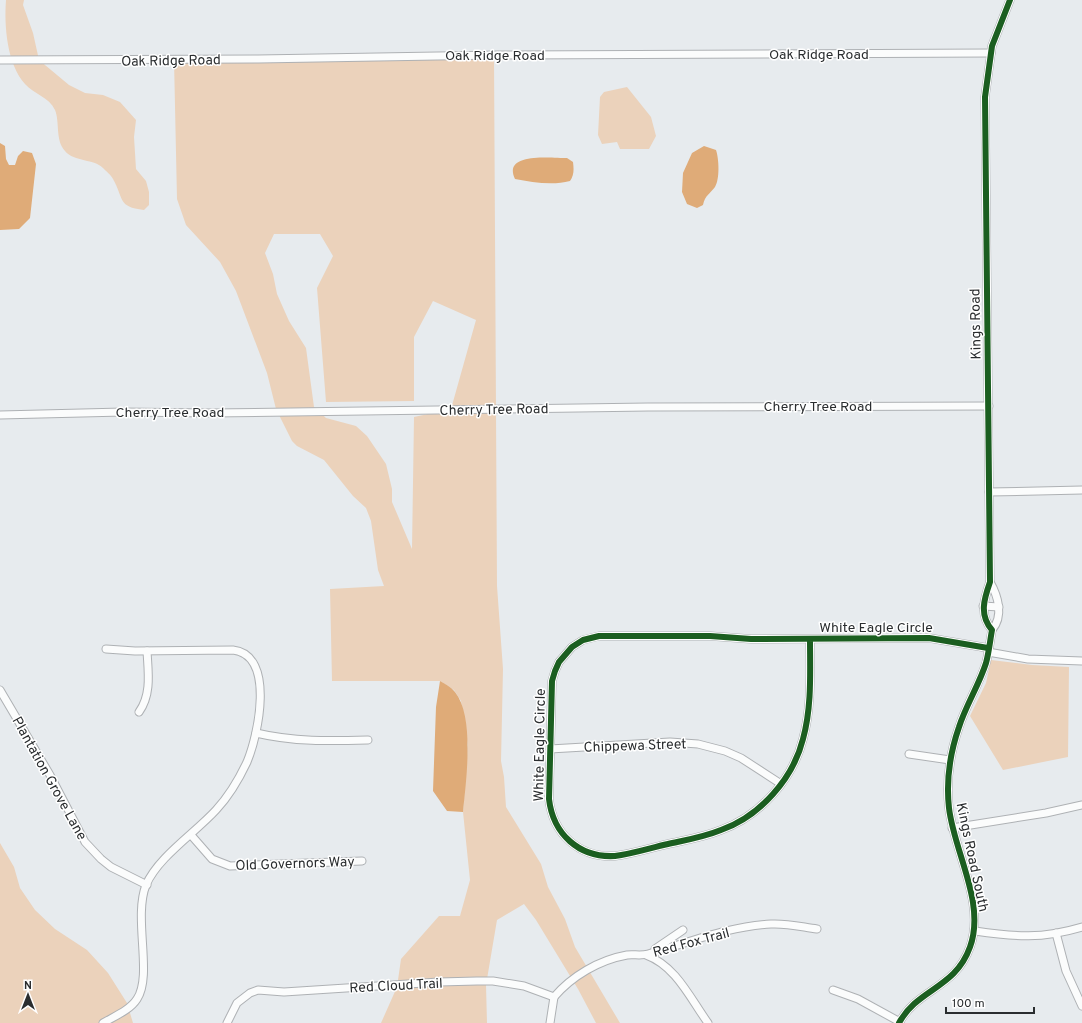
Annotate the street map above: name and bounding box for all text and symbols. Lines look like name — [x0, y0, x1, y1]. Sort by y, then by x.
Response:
street label: Oak Ridge Road — [769, 47, 869, 64]
street label: Oak Ridge Road — [445, 48, 545, 65]
street label: Oak Ridge Road — [121, 52, 221, 71]
street label: Kings Road — [967, 288, 986, 360]
street label: Cherry Tree Road — [764, 399, 872, 416]
street label: Cherry Tree Road — [439, 401, 549, 420]
street label: Cherry Tree Road — [116, 405, 224, 422]
street label: White Eagle Circle — [819, 620, 933, 637]
street label: White Eagle Circle — [531, 688, 550, 802]
street label: Plantation Grove Lane — [8, 714, 90, 844]
street label: Chippewa Street — [583, 736, 687, 757]
street label: Kings Road South — [952, 801, 991, 913]
street label: Old Governors Way — [235, 854, 355, 875]
street label: Red Fox Trail — [651, 925, 732, 962]
north arrow — [8, 975, 48, 1015]
street label: Red Cloud Trail — [349, 976, 443, 997]
text: N — [24, 979, 32, 993]
scale bar — [946, 989, 1034, 1015]
text: 100 m — [952, 996, 985, 1012]

